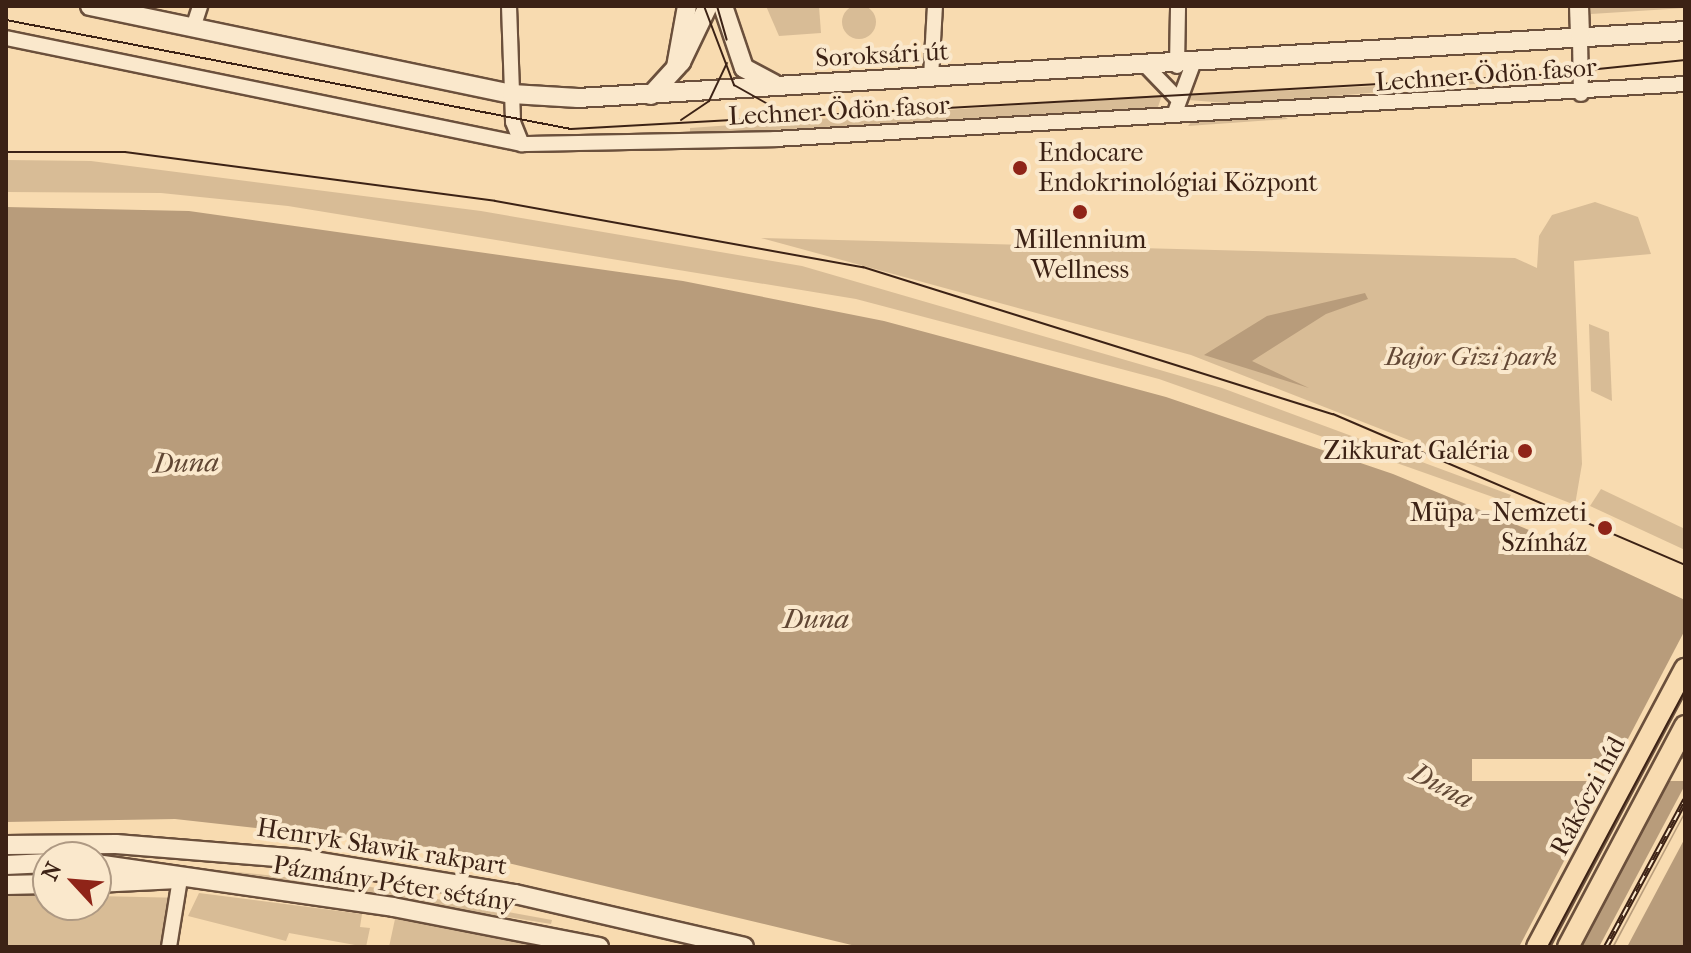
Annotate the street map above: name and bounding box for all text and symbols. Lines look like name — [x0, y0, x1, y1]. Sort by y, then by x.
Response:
street label: Soroksári út — [815, 36, 949, 74]
street label: Lechner Ödön fasor — [1374, 52, 1598, 98]
street label: Lechner Ödön fasor — [727, 90, 951, 132]
place label: Endocare Endokrinológiai Központ — [1038, 137, 1318, 198]
marker: Endocare Endokrinológiai Központ — [1009, 157, 1031, 179]
marker: Millennium Wellness — [1071, 203, 1089, 221]
place label: Millennium Wellness — [1014, 224, 1146, 286]
park label: Bajor Gizi park — [1385, 341, 1557, 373]
place label: Zikkurat Galéria — [1323, 435, 1509, 467]
marker: Zikkurat Galéria — [1516, 442, 1534, 460]
water label: Duna — [153, 446, 219, 480]
place label: Müpa - Nemzeti Színház — [1410, 497, 1587, 558]
marker: Müpa - Nemzeti Színház — [1594, 517, 1616, 539]
water label: Duna — [783, 602, 849, 636]
street label: Rákóczi híd — [1544, 731, 1632, 861]
water label: Duna — [1405, 756, 1479, 816]
street label: Henryk Sławik rakpart — [255, 812, 509, 882]
north arrow — [32, 841, 112, 921]
street label: Pázmány Péter sétány — [271, 849, 517, 919]
text: N — [37, 858, 68, 885]

